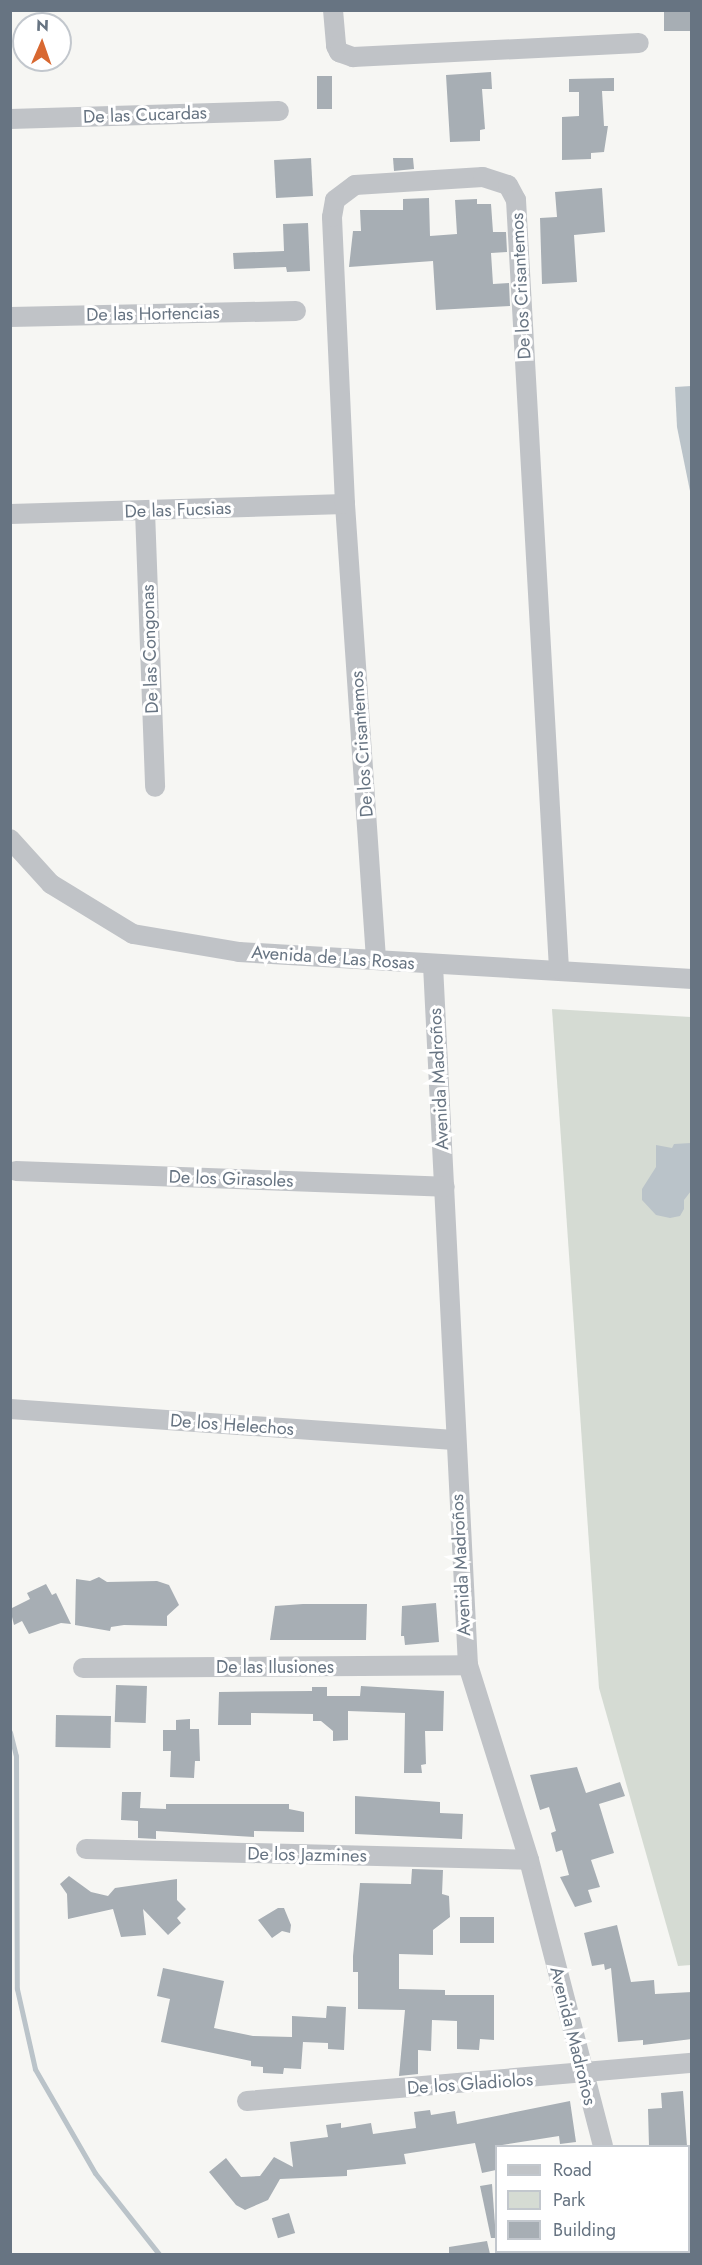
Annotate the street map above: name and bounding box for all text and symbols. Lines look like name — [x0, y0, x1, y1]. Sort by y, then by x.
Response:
north arrow — [12, 12, 72, 72]
text: N — [36, 14, 49, 37]
street label: De las Cucardas — [83, 102, 207, 128]
street label: De los Crisantemos — [506, 212, 536, 360]
street label: De las Hortencias — [86, 302, 220, 326]
street label: De las Fucsias — [124, 497, 232, 523]
street label: De las Congonas — [137, 584, 163, 714]
street label: De los Crisantemos — [346, 670, 378, 818]
street label: Avenida de Las Rosas — [251, 942, 415, 974]
street label: Avenida Madroños — [424, 1007, 454, 1151]
street label: De los Girasoles — [168, 1166, 294, 1192]
street label: De los Helechos — [169, 1410, 295, 1440]
street label: Avenida Madroños — [446, 1493, 476, 1637]
street label: De las Ilusiones — [216, 1656, 334, 1678]
street label: De los Jazmines — [247, 1843, 367, 1867]
street label: Avenida Madroños — [545, 1964, 601, 2108]
street label: De los Gladiolos — [406, 2069, 534, 2099]
legend — [495, 2145, 690, 2253]
text: Road — [553, 2157, 592, 2183]
text: Park — [553, 2187, 585, 2213]
text: Building — [553, 2217, 616, 2243]

